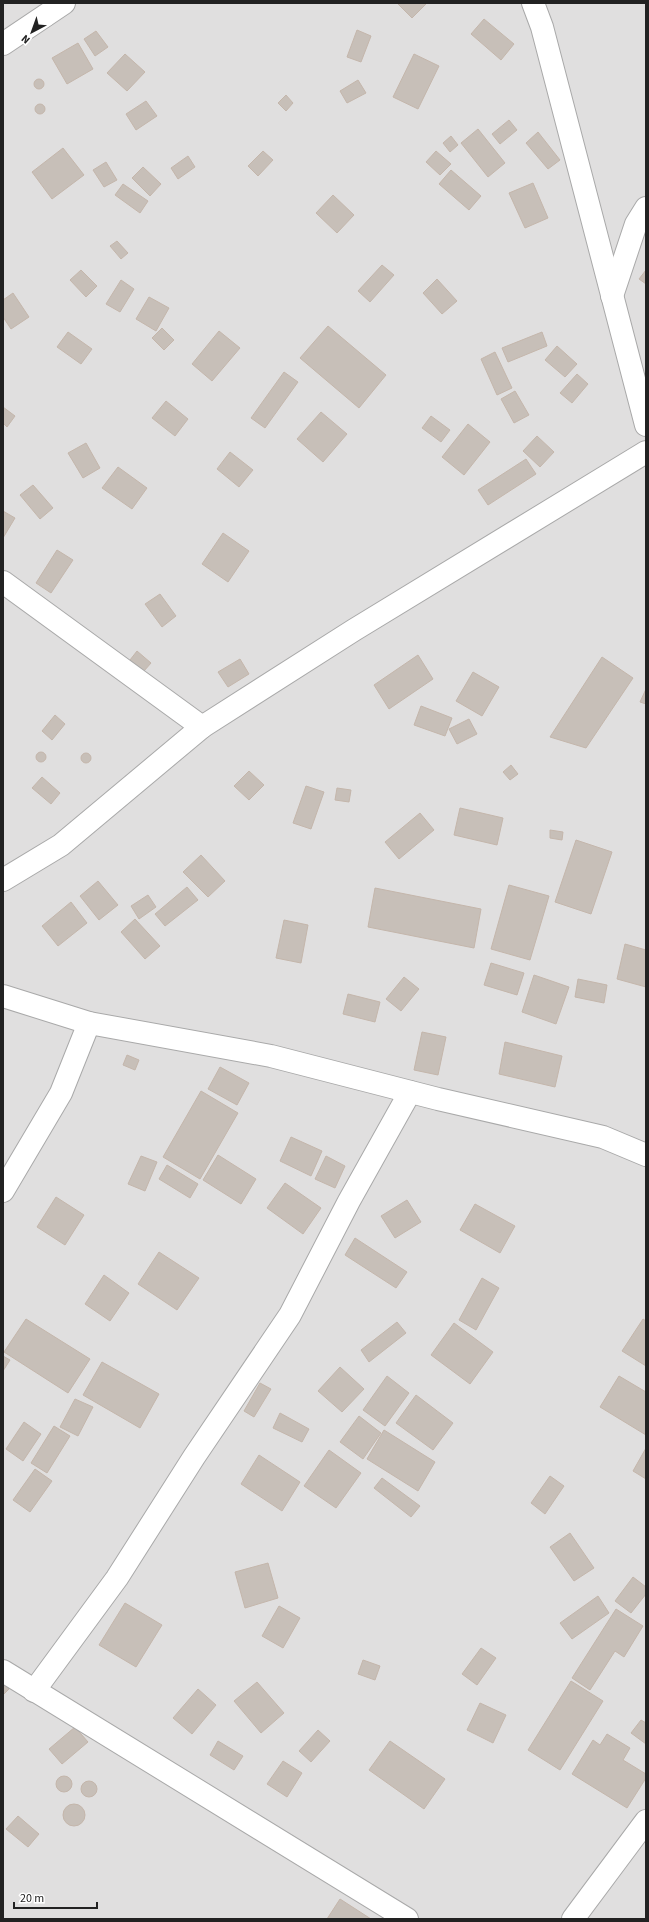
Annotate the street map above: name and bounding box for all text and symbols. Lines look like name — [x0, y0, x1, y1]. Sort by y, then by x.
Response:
north arrow — [12, 12, 52, 52]
text: N — [18, 31, 33, 47]
scale bar — [14, 1884, 97, 1910]
text: 20 m — [20, 1890, 44, 1907]

